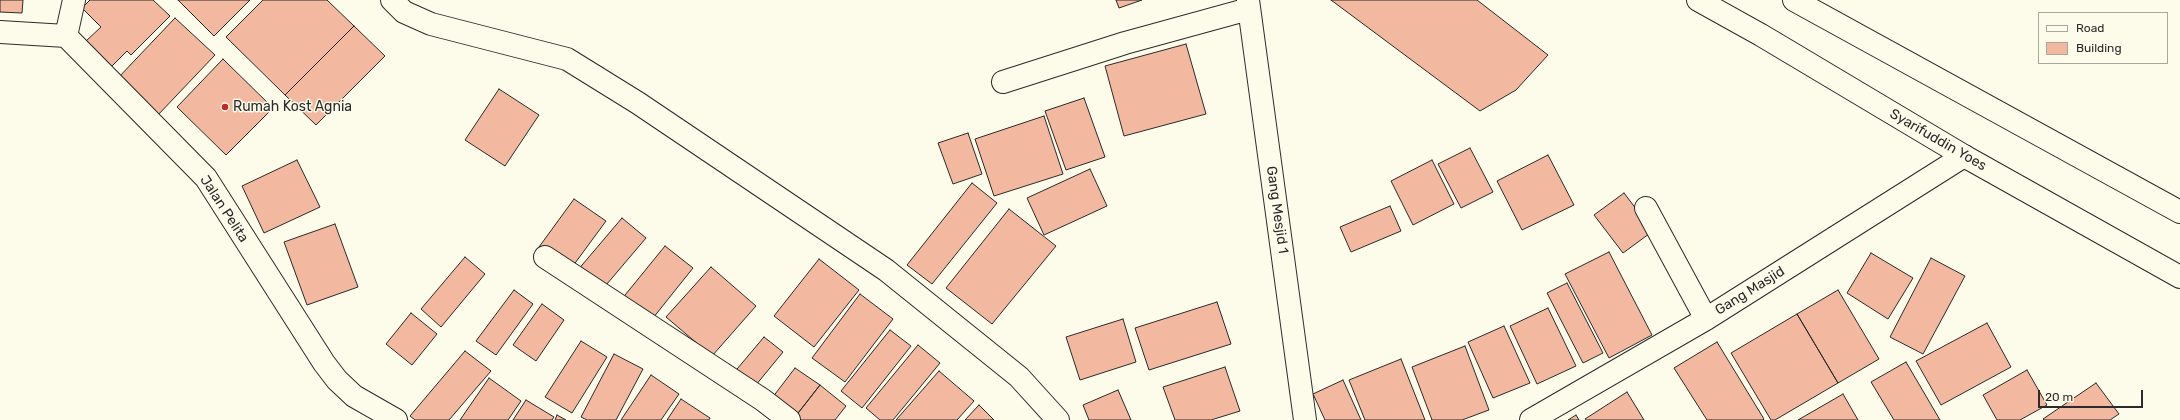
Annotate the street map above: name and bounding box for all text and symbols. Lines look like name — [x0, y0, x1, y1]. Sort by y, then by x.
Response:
legend — [2038, 12, 2168, 64]
text: Road — [2076, 21, 2104, 35]
text: Building — [2076, 41, 2122, 55]
place label: Rumah Kost Agnia — [233, 99, 352, 115]
marker: Rumah Kost Agnia — [220, 102, 230, 112]
street label: Syarifuddin Yoes — [1886, 105, 1990, 175]
street label: Gang Mesjid 1 — [1263, 165, 1291, 255]
street label: Jalan Pelita — [196, 172, 252, 246]
street label: Gang Masjid — [1712, 263, 1788, 319]
scale bar — [2040, 382, 2145, 408]
text: 20 m — [2045, 390, 2073, 404]

